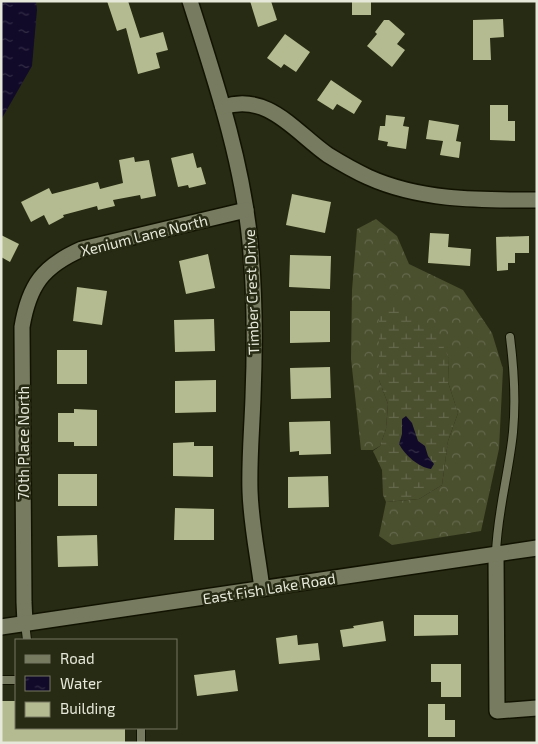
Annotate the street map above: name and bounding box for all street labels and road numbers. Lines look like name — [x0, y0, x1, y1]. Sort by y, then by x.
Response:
street label: Xenium Lane North — [79, 211, 209, 259]
street label: Timber Crest Drive — [240, 229, 262, 355]
street label: 70th Place North — [14, 386, 32, 500]
street label: East Fish Lake Road — [201, 569, 337, 607]

